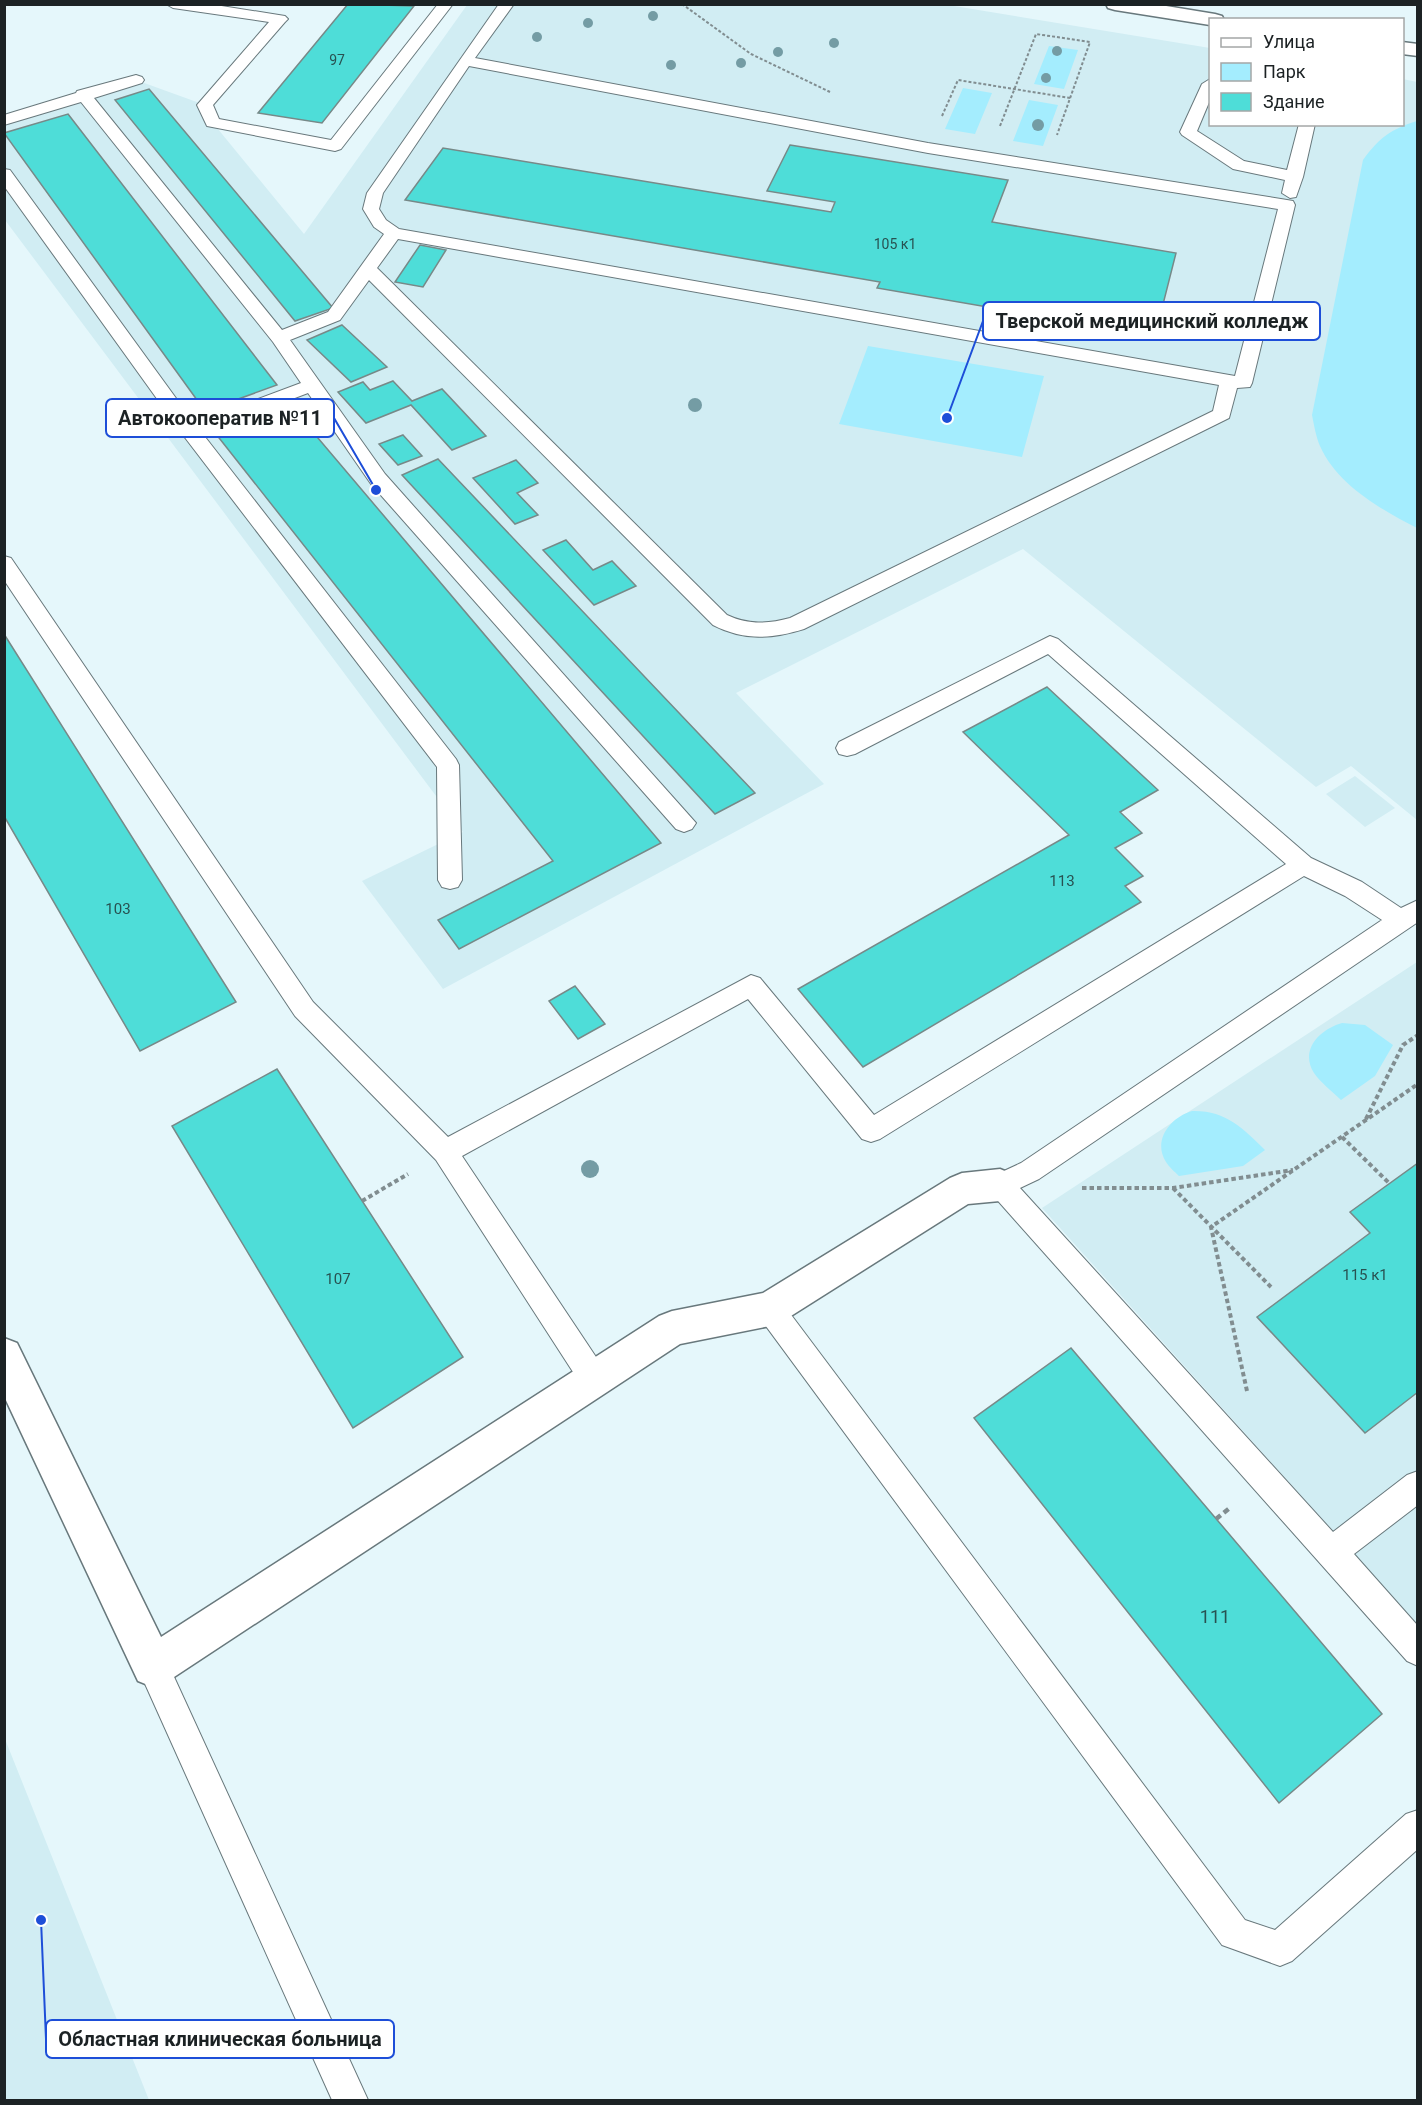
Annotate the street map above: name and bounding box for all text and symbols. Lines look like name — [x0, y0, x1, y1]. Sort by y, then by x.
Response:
legend — [1209, 18, 1404, 126]
text: Улица — [1263, 31, 1315, 52]
house number: 97 — [329, 52, 345, 68]
text: Парк — [1263, 61, 1306, 82]
text: Здание — [1263, 91, 1325, 112]
house number: 105 к1 — [874, 236, 916, 252]
callout: Тверской медицинский колледж — [983, 302, 1320, 340]
text: Тверской медицинский колледж — [996, 309, 1308, 333]
callout: Автокооператив №11 — [106, 399, 334, 437]
text: Автокооператив №11 — [118, 406, 322, 430]
house number: 113 — [1049, 872, 1075, 890]
house number: 103 — [105, 900, 131, 918]
house number: 115 к1 — [1342, 1266, 1388, 1284]
house number: 107 — [325, 1270, 351, 1288]
house number: 111 — [1200, 1606, 1230, 1627]
callout: Областная клиническая больница — [46, 2020, 394, 2058]
text: Областная клиническая больница — [58, 2027, 382, 2051]

